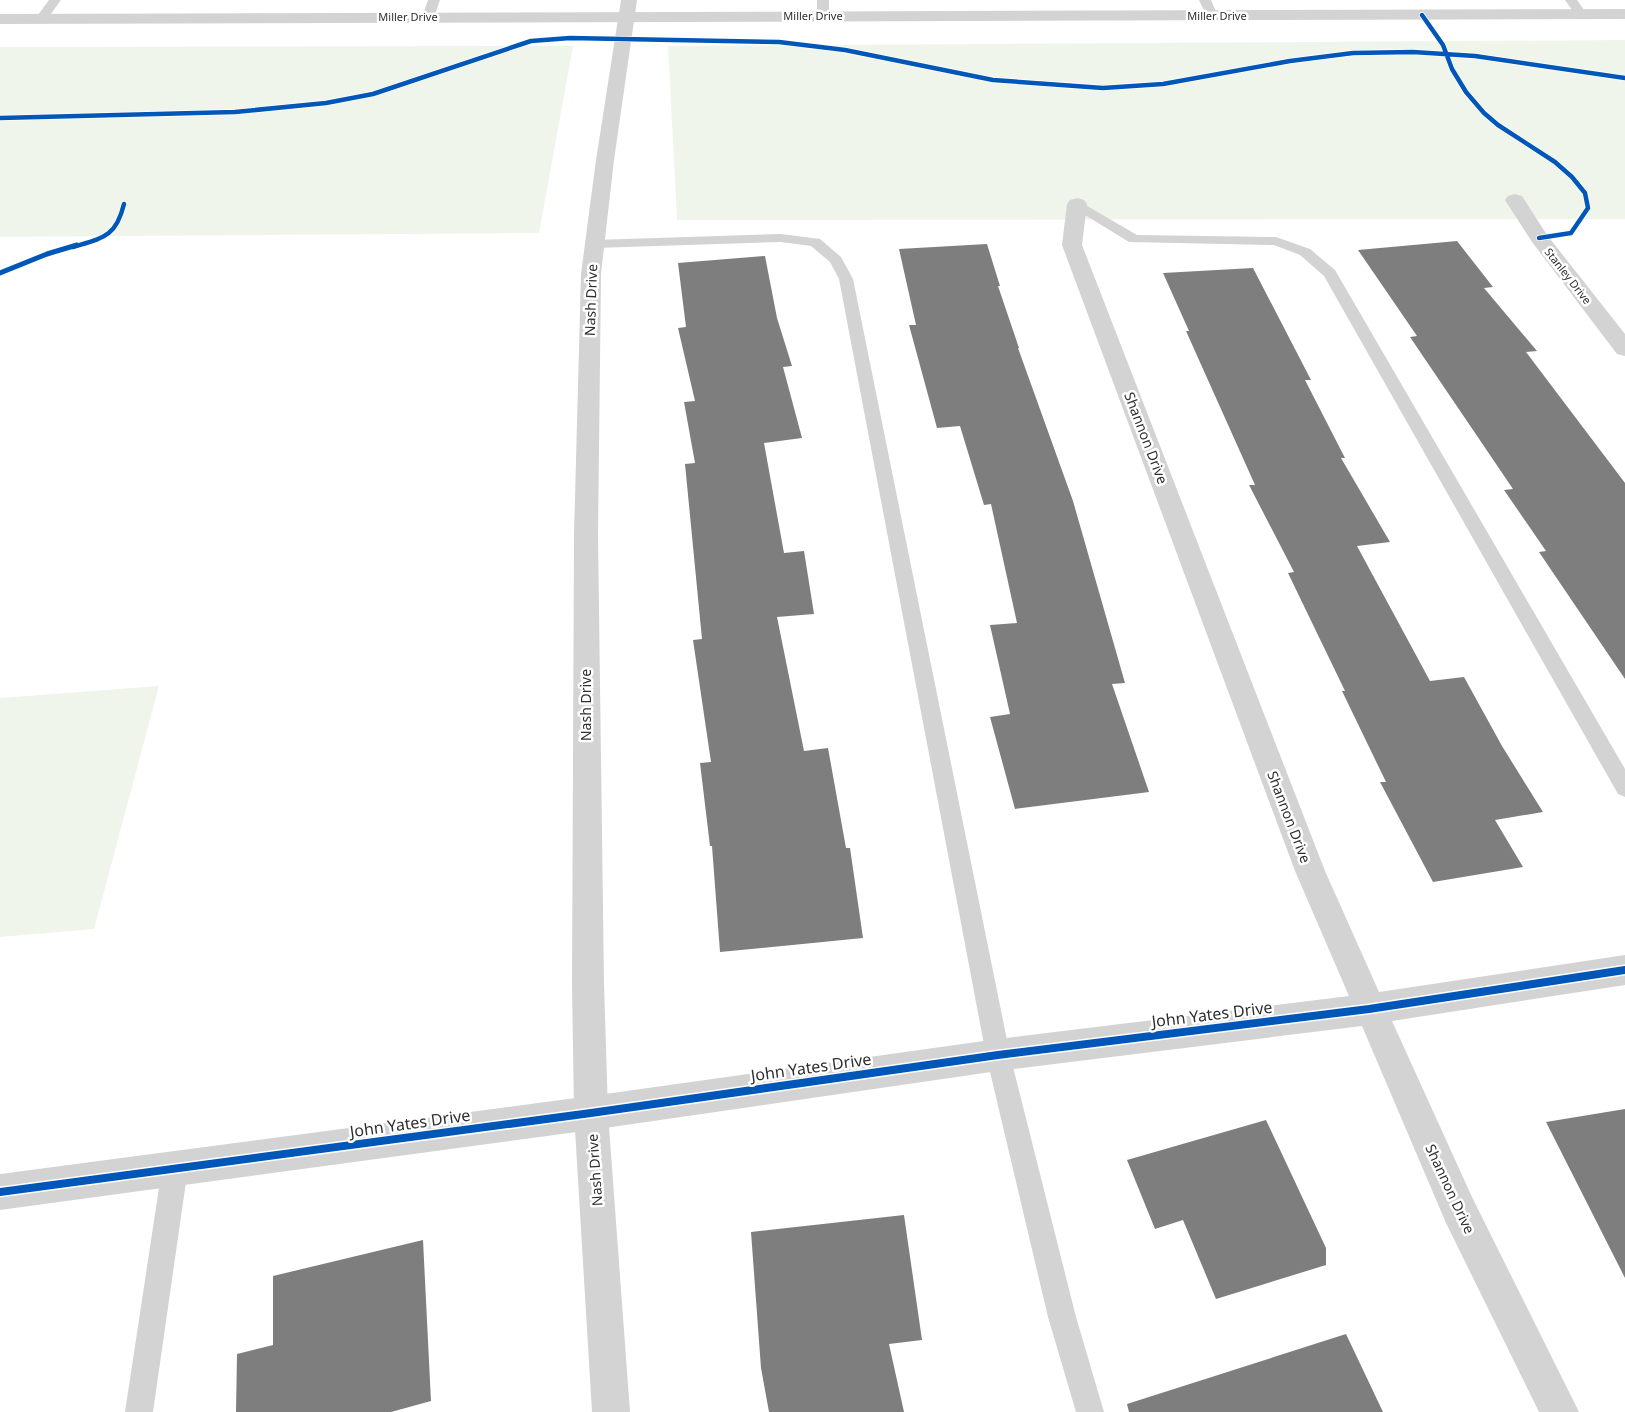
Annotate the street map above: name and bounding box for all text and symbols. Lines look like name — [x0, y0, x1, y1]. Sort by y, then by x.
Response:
street label: Miller Drive — [783, 8, 843, 23]
street label: Miller Drive — [1187, 8, 1247, 23]
street label: Miller Drive — [378, 9, 438, 24]
street label: Stanley Drive — [1542, 244, 1595, 307]
street label: Nash Drive — [580, 264, 601, 336]
street label: Shannon Drive — [1120, 389, 1173, 487]
street label: Nash Drive — [576, 669, 595, 741]
street label: Shannon Drive — [1263, 768, 1316, 866]
street label: John Yates Drive — [1148, 996, 1274, 1033]
street label: John Yates Drive — [747, 1048, 873, 1087]
street label: John Yates Drive — [346, 1104, 472, 1143]
street label: Nash Drive — [583, 1133, 606, 1207]
street label: Shannon Drive — [1421, 1141, 1480, 1237]

